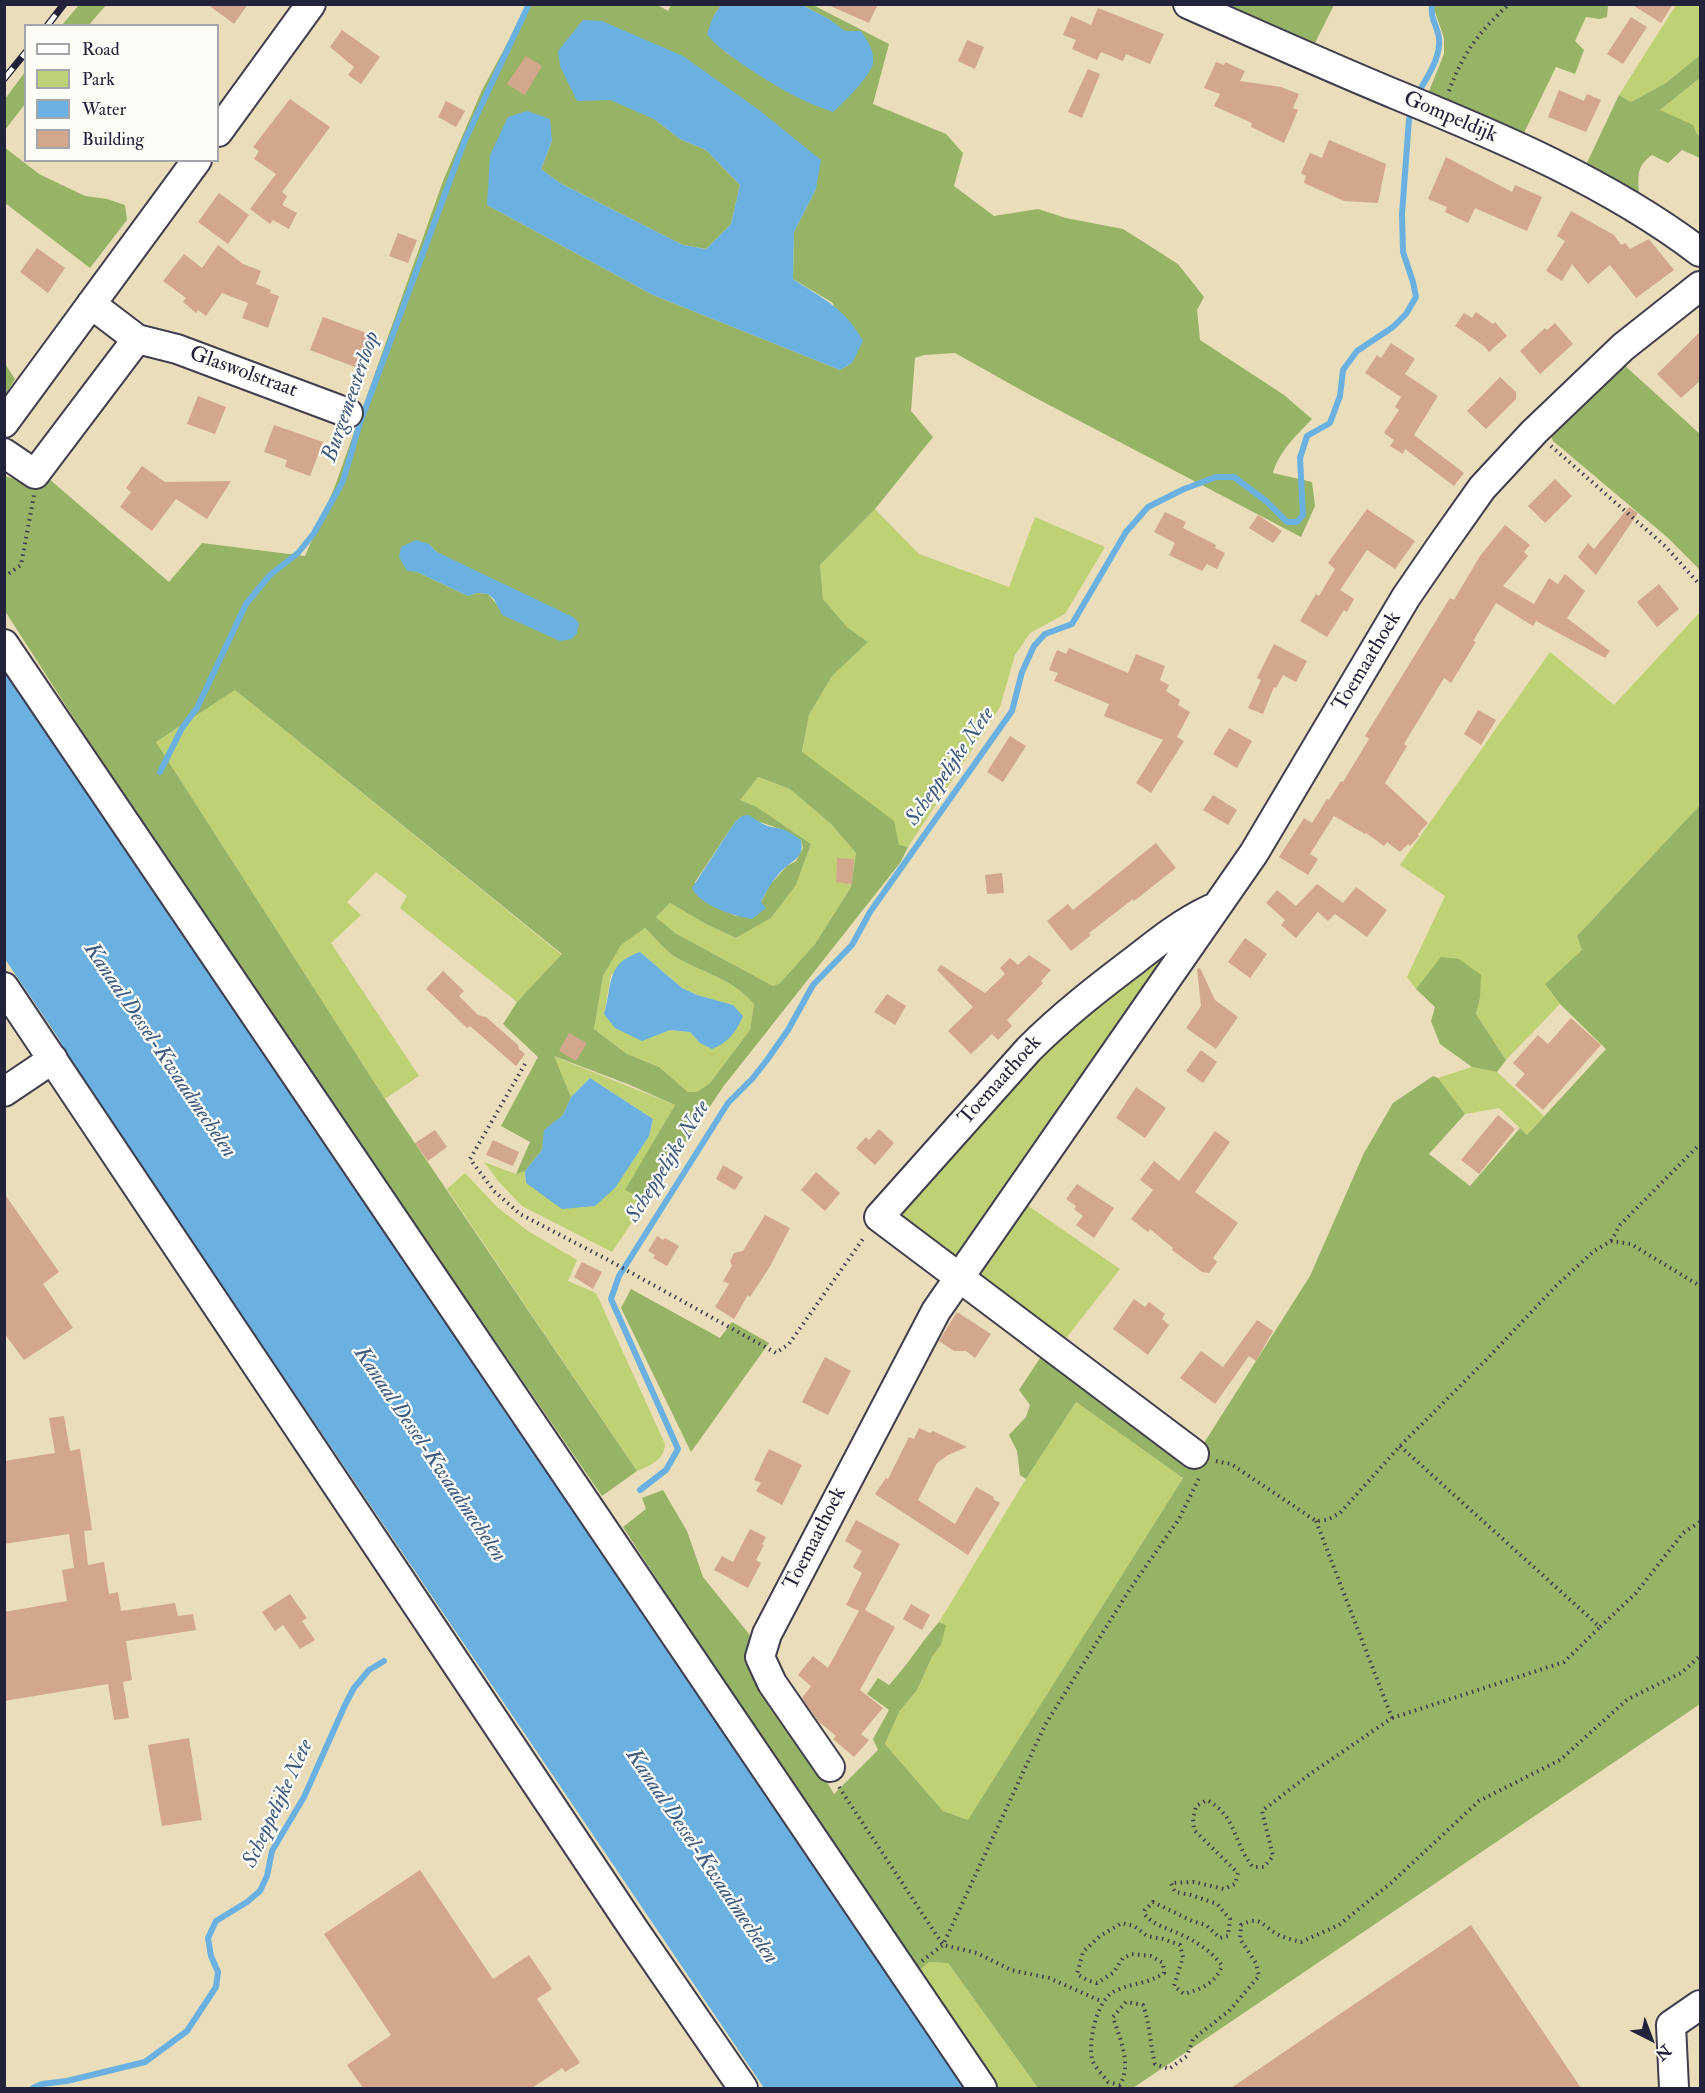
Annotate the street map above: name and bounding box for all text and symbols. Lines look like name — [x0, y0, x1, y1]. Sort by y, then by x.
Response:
legend — [24, 24, 219, 162]
text: Road — [82, 38, 120, 61]
text: Park — [82, 68, 115, 91]
street label: Gompeldijk — [1399, 87, 1501, 149]
text: Water — [82, 98, 126, 121]
text: Building — [82, 128, 144, 151]
water label: Burgemeesterloop — [317, 328, 387, 466]
street label: Glaswolstraat — [186, 342, 300, 404]
street label: Toemaathoek — [1328, 607, 1408, 717]
water label: Scheppelijke Nete — [900, 703, 1002, 831]
water label: Kanaal Dessel-Kwaadmechelen — [77, 938, 241, 1164]
street label: Toemaathoek — [954, 1031, 1048, 1131]
water label: Scheppelijke Nete — [621, 1096, 717, 1228]
water label: Kanaal Dessel-Kwaadmechelen — [347, 1342, 511, 1568]
street label: Toemaathoek — [779, 1483, 853, 1595]
water label: Scheppelijke Nete — [238, 1736, 320, 1872]
water label: Kanaal Dessel-Kwaadmechelen — [619, 1744, 783, 1970]
north arrow — [1621, 2009, 1681, 2069]
text: N — [1651, 2040, 1675, 2065]

